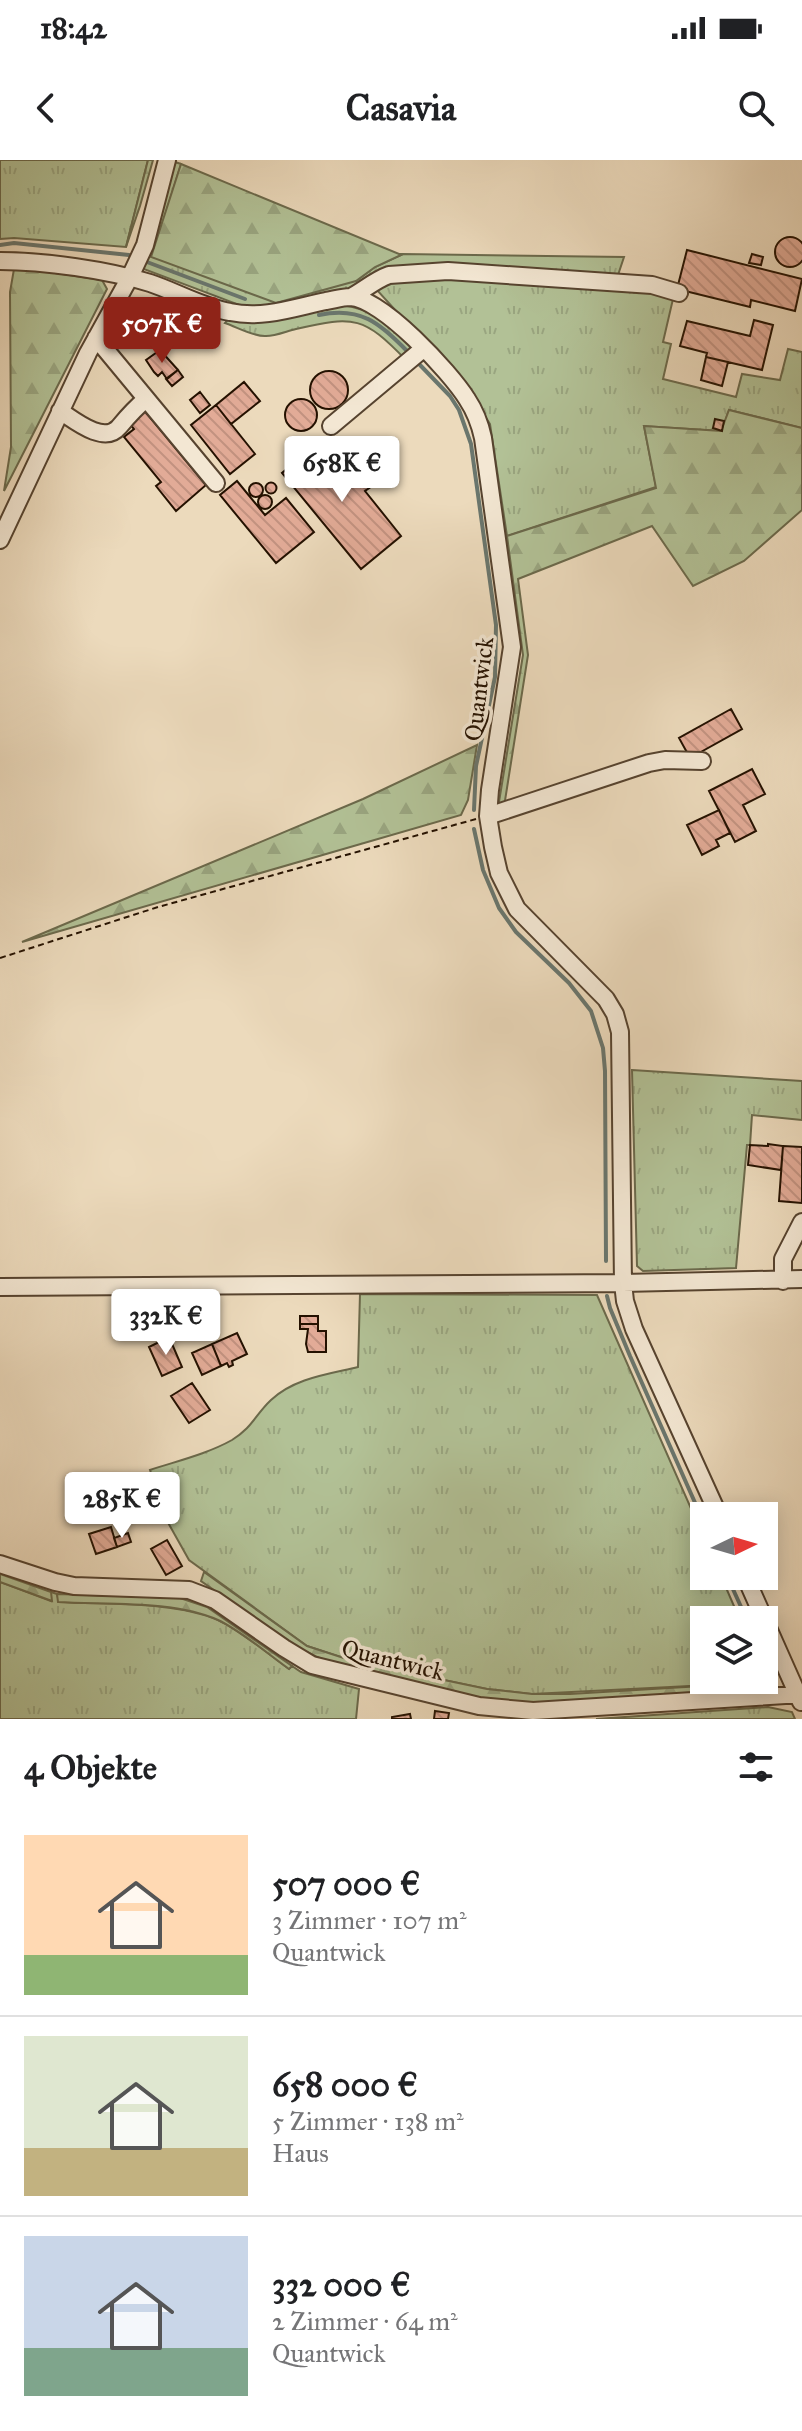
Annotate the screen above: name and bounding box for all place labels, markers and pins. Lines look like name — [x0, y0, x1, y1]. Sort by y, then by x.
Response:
pin: 507K € — [97, 297, 227, 365]
pin: 658K € — [277, 436, 407, 504]
pin: 332K € — [101, 1289, 231, 1357]
pin: 285K € — [57, 1472, 187, 1540]

